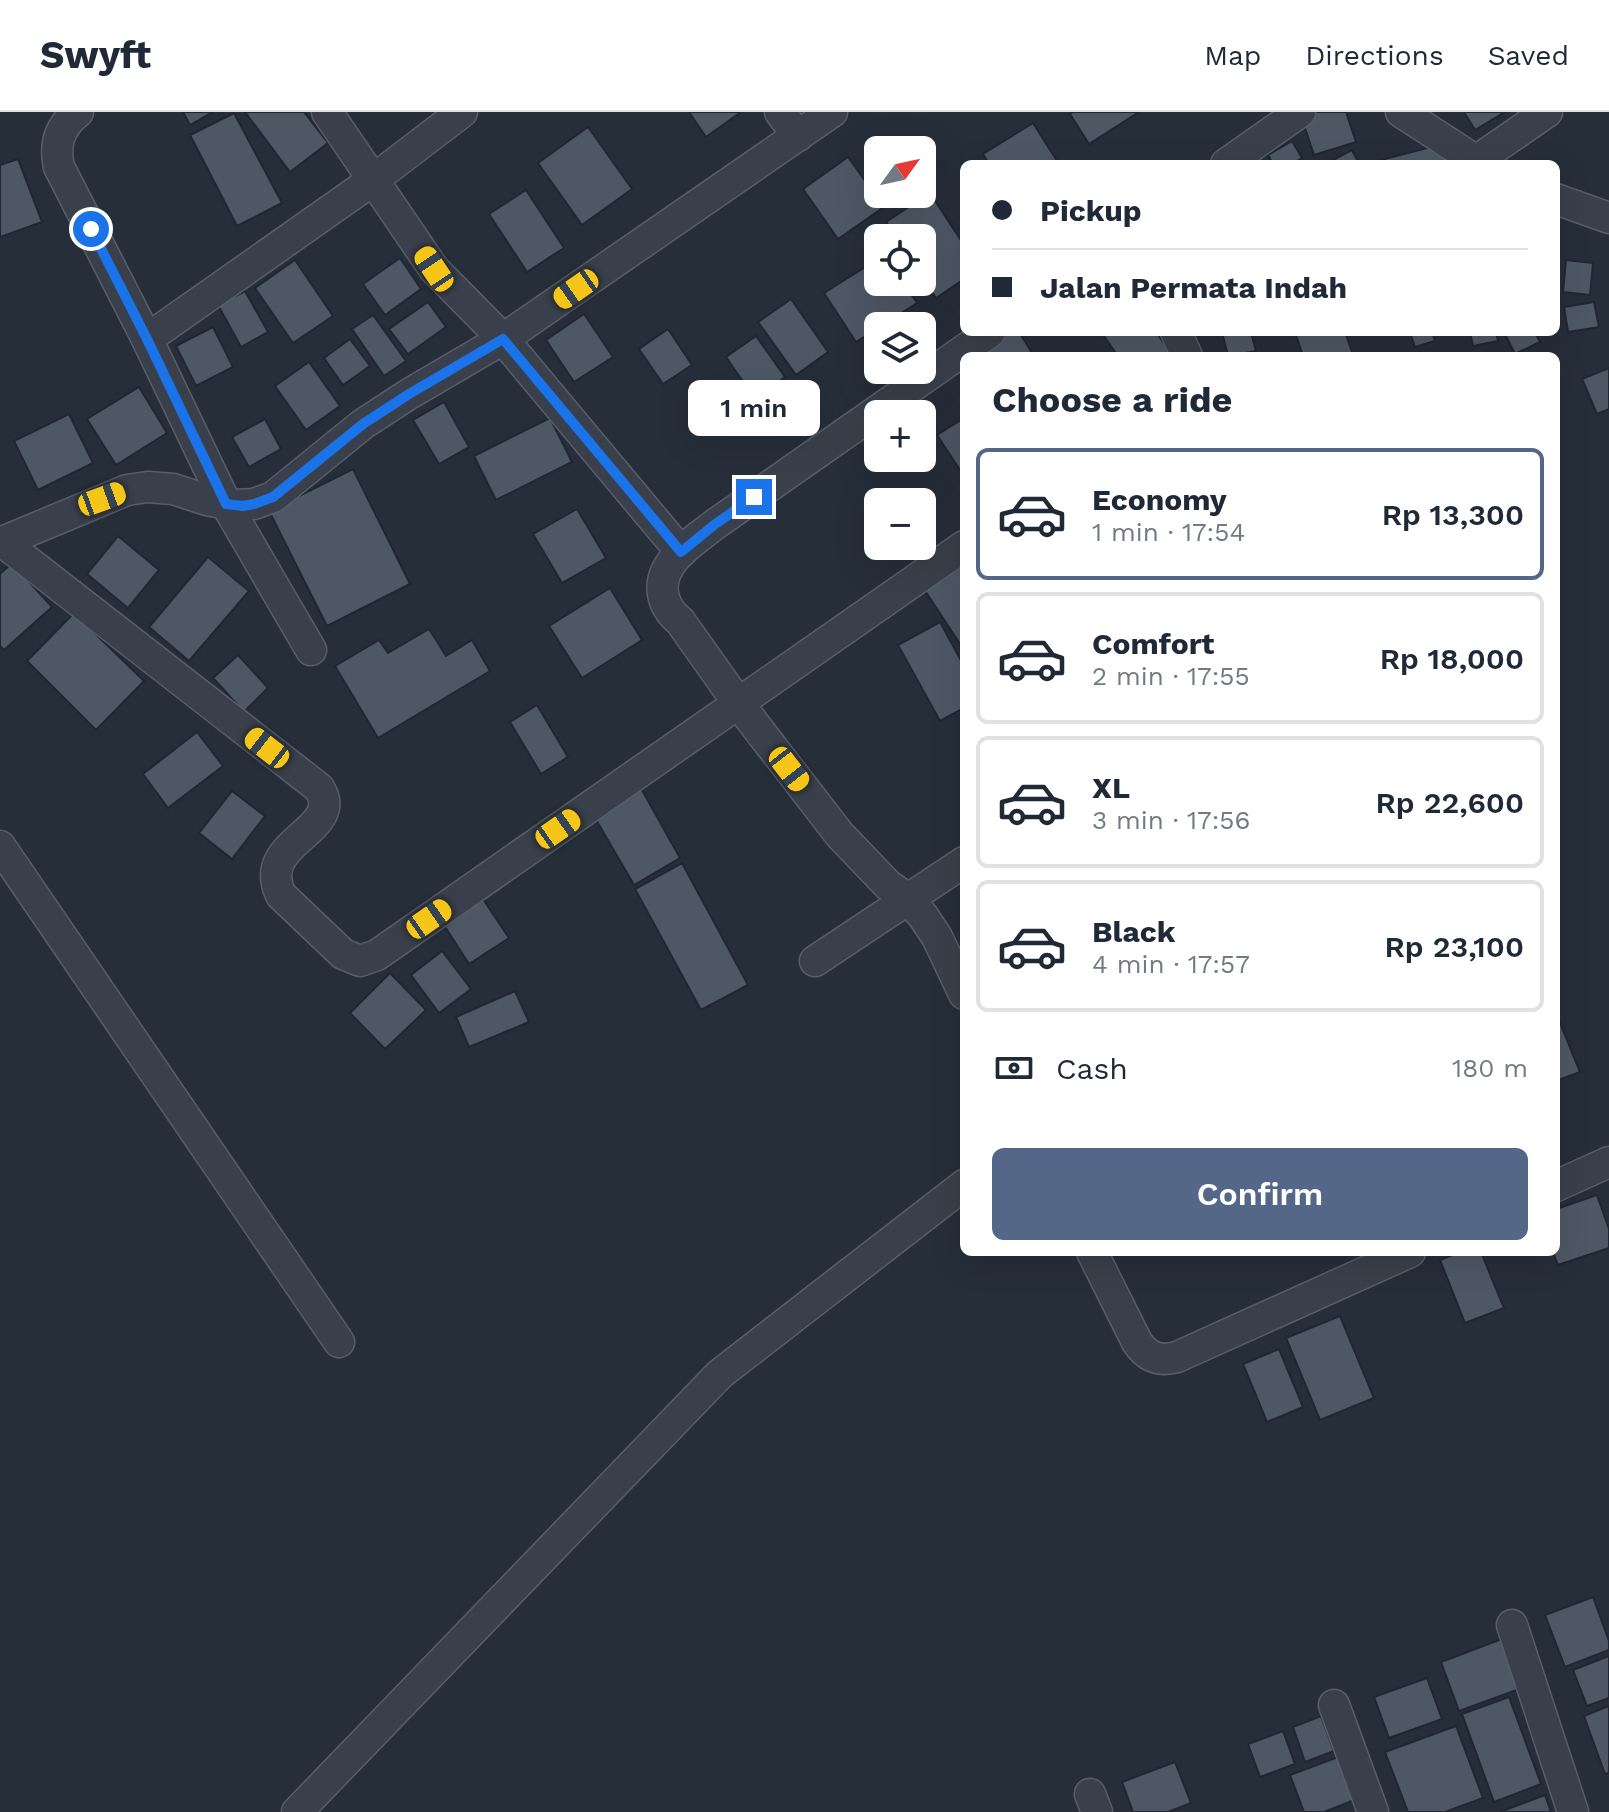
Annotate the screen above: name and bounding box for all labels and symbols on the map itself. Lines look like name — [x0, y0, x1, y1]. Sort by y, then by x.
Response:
north arrow — [864, 136, 936, 208]
route start — [73, 211, 109, 247]
car — [411, 242, 457, 296]
car — [549, 265, 603, 313]
callout: 1 min — [688, 381, 820, 437]
route end — [736, 479, 772, 515]
car — [75, 480, 129, 518]
car — [241, 724, 293, 772]
car — [765, 743, 813, 795]
car — [531, 805, 585, 853]
car — [402, 895, 456, 943]

